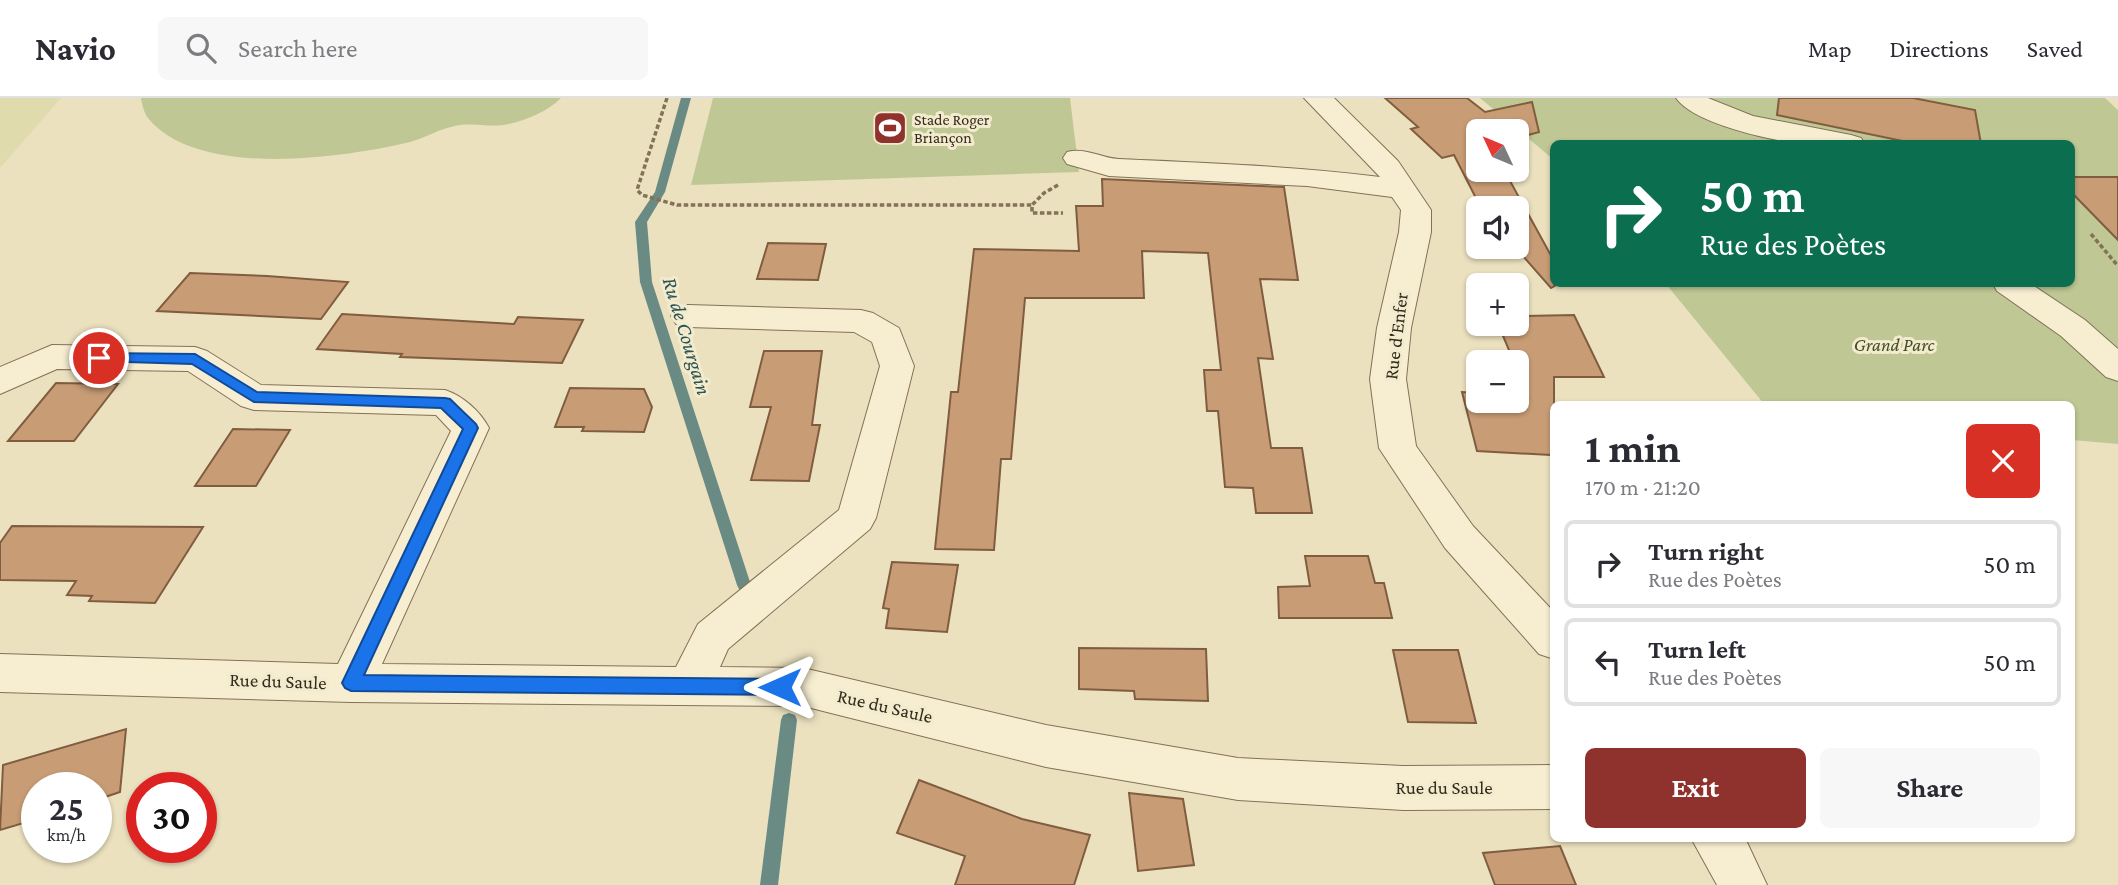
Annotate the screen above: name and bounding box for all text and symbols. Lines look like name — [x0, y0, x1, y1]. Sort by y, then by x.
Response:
search box — [158, 17, 648, 80]
icon: search — [182, 29, 220, 67]
text: Navio — [35, 30, 116, 67]
text: Search here — [238, 34, 357, 63]
text: Map — [1808, 35, 1852, 62]
text: Directions — [1890, 35, 1989, 62]
text: Saved — [2027, 35, 2083, 62]
sports icon: Stade Roger Briançon — [871, 109, 909, 147]
place label: Stade Roger Briançon — [914, 111, 990, 147]
north arrow — [1466, 119, 1530, 182]
map controls — [1466, 119, 1529, 413]
icon: right — [1585, 168, 1676, 259]
text: 50 m — [1700, 168, 1805, 223]
button: sound — [1466, 196, 1529, 259]
text: Rue des Poètes — [1700, 226, 1886, 262]
button: + — [1466, 273, 1529, 336]
water label: Ru de Courgain — [658, 274, 716, 398]
street label: Rue d'Enfer — [1380, 291, 1412, 381]
pin — [69, 328, 129, 388]
park label: Grand Parc — [1854, 334, 1935, 355]
icon: arrive — [80, 339, 118, 377]
button: − — [1466, 350, 1529, 413]
text: 1 min — [1585, 424, 1681, 471]
button: close — [1966, 424, 2040, 498]
text: 170 m · 21:20 — [1585, 474, 1701, 500]
text: Turn right — [1648, 537, 1764, 566]
icon: right — [1589, 545, 1627, 583]
text: 50 m — [1983, 550, 2036, 579]
text: Rue des Poètes — [1648, 566, 1782, 592]
text: Turn left — [1648, 635, 1746, 664]
icon: left — [1589, 643, 1627, 681]
text: 50 m — [1983, 648, 2036, 677]
position arrow — [743, 650, 817, 724]
text: Rue des Poètes — [1648, 664, 1782, 690]
street label: Rue du Saule — [229, 669, 327, 693]
street label: Rue du Saule — [835, 685, 935, 727]
button: Exit — [1585, 748, 1806, 828]
button: Share — [1820, 748, 2040, 828]
speed limit sign: 30 — [126, 772, 217, 863]
street label: Rue du Saule — [1395, 777, 1493, 798]
text: 25 — [49, 789, 84, 828]
text: km/h — [47, 825, 86, 845]

